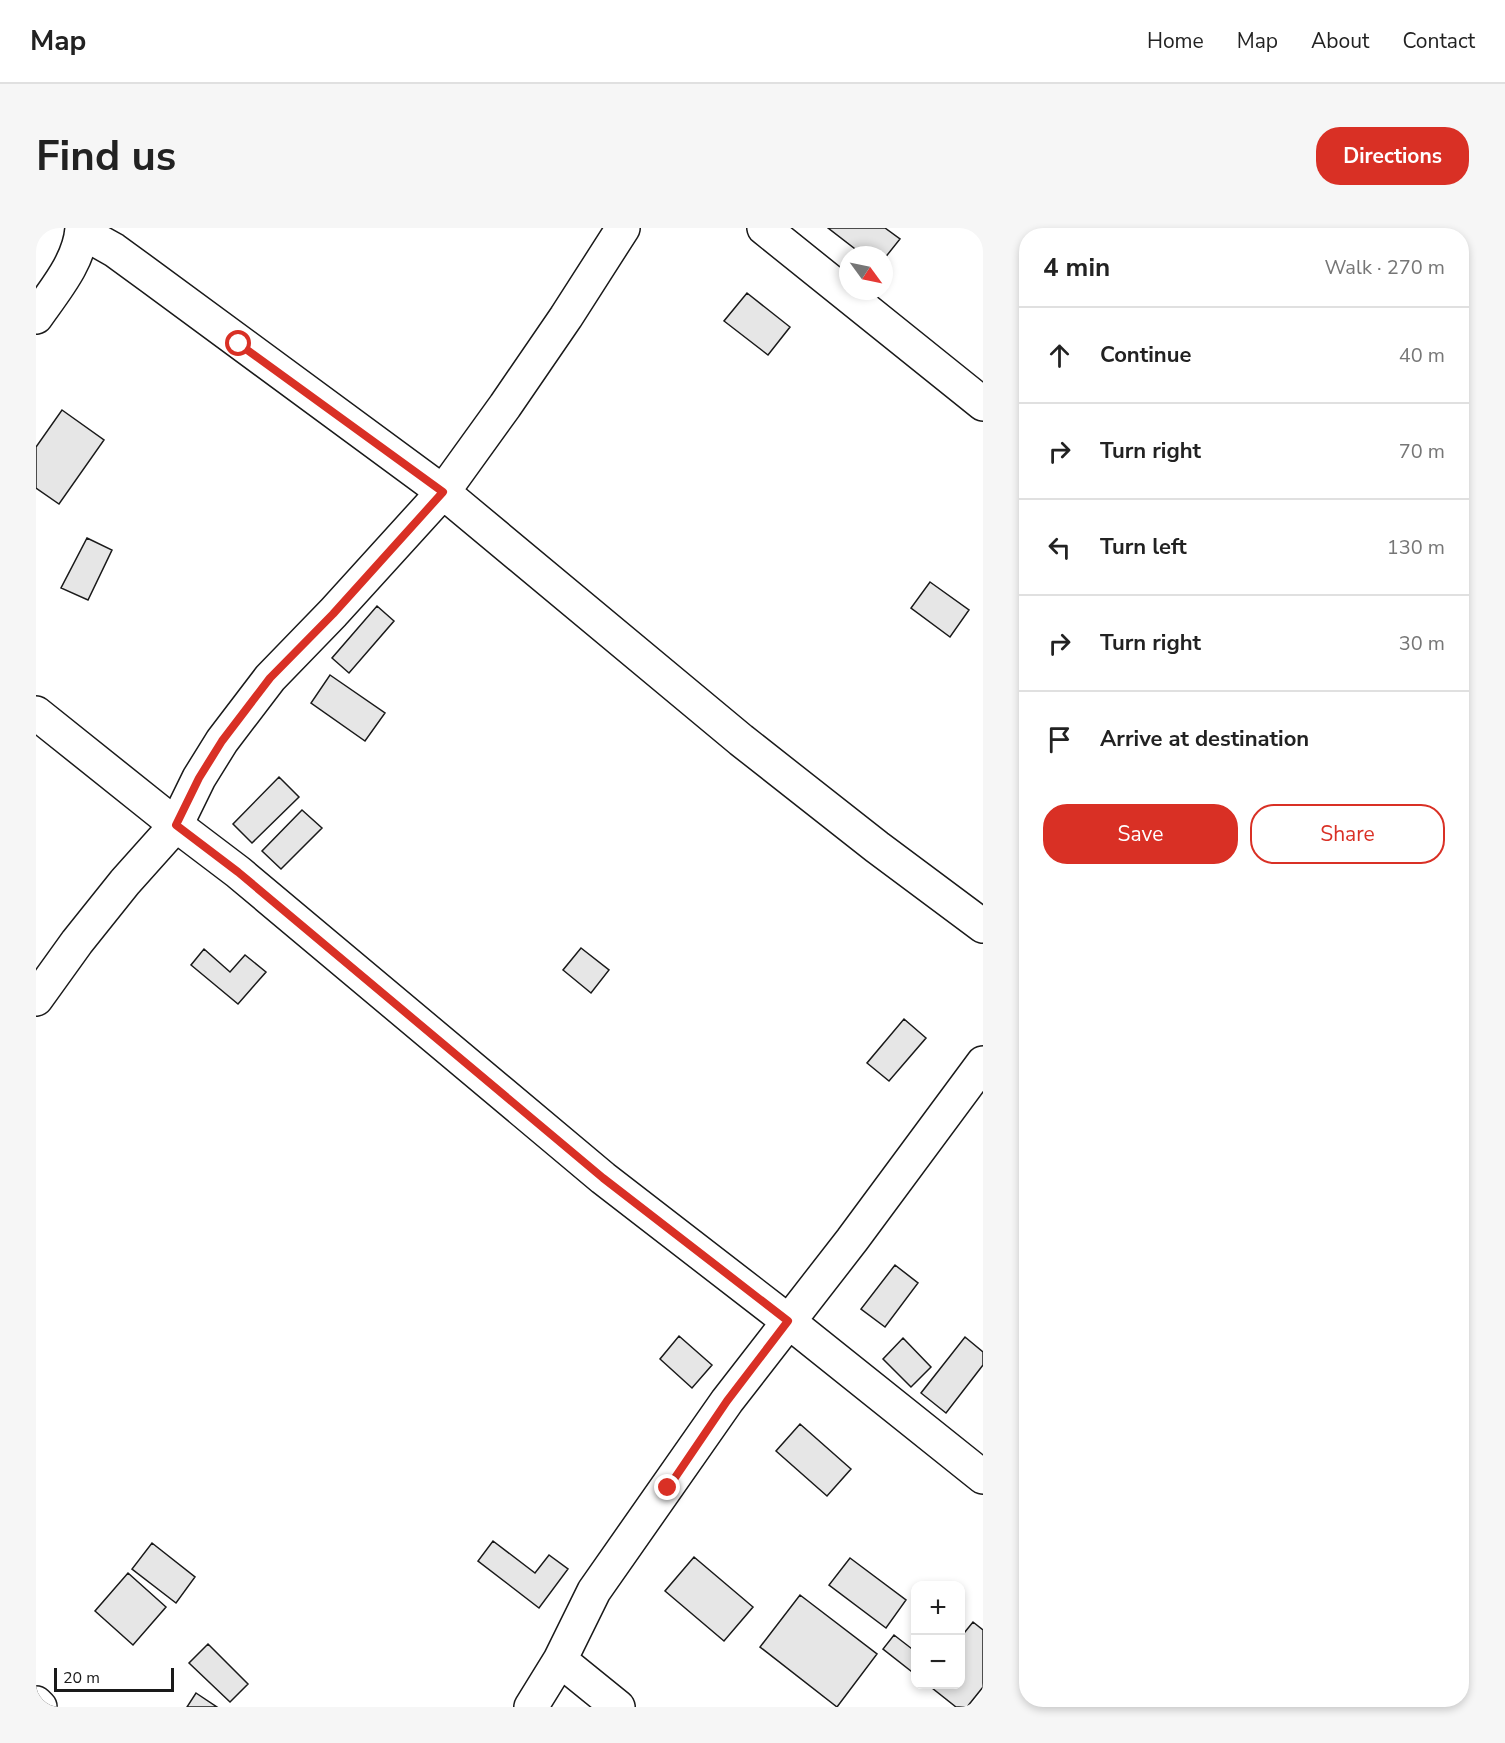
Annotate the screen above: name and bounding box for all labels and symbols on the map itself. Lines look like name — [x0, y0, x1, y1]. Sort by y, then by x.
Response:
north arrow — [839, 246, 893, 300]
route start — [225, 330, 251, 356]
route end — [654, 1474, 680, 1500]
scale bar — [54, 1665, 174, 1692]

